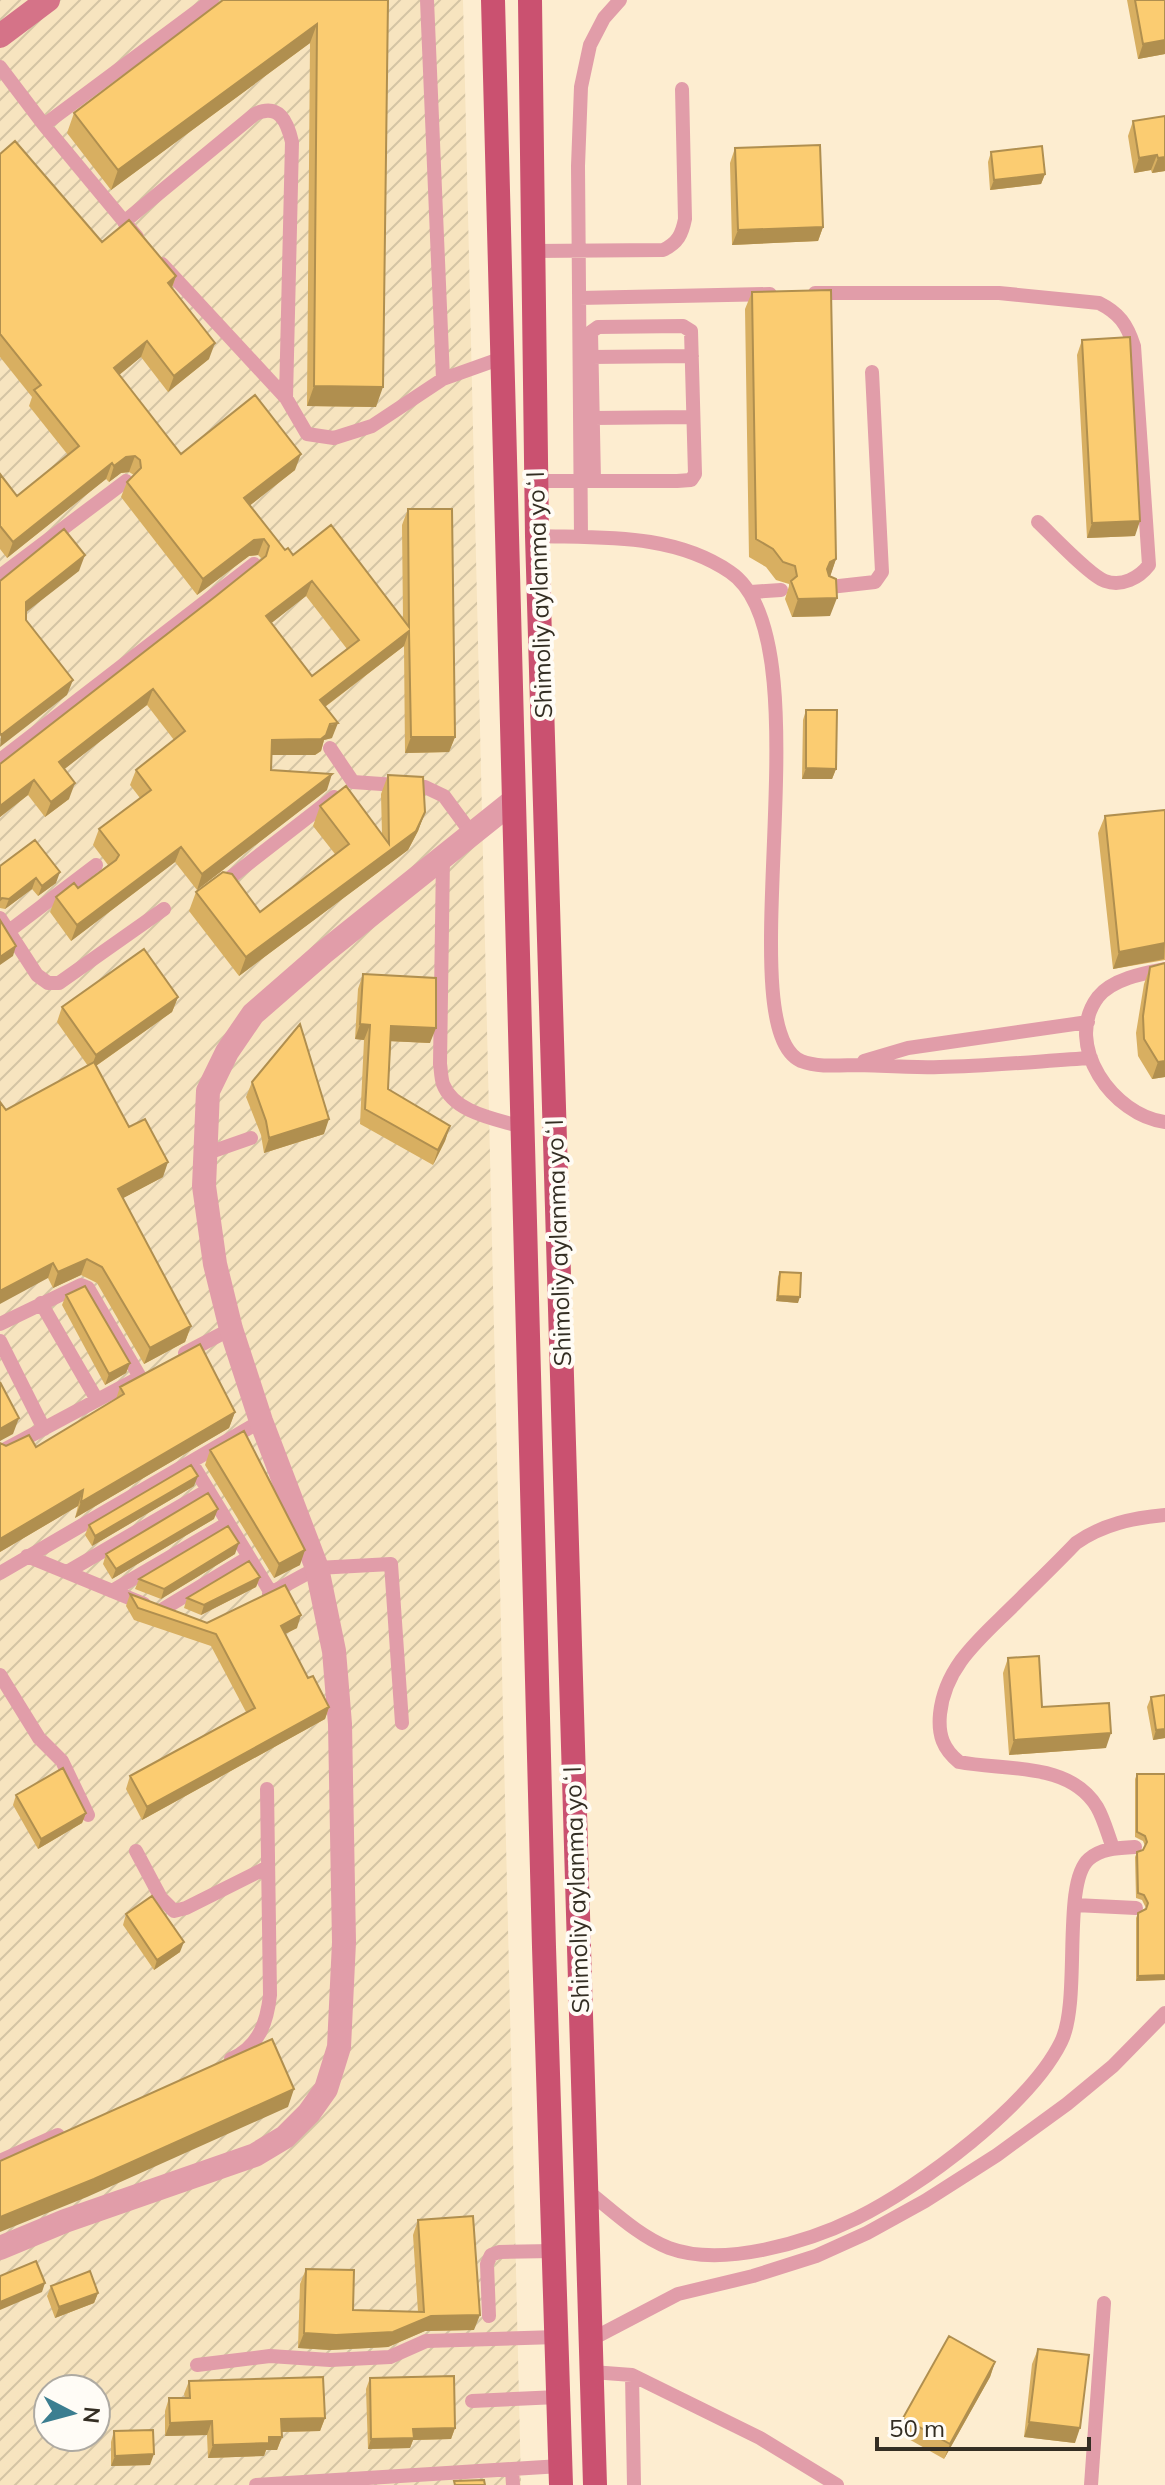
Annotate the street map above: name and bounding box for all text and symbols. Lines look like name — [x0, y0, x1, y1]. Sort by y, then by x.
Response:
street label: Shimoliy aylanma yoʻl — [520, 471, 558, 719]
street label: Shimoliy aylanma yoʻl — [539, 1119, 577, 1367]
street label: Shimoliy aylanma yoʻl — [557, 1766, 595, 2014]
north arrow — [32, 2373, 112, 2453]
scale bar — [877, 2401, 1089, 2451]
text: N — [77, 2405, 107, 2425]
text: 50 m — [889, 2413, 945, 2443]

